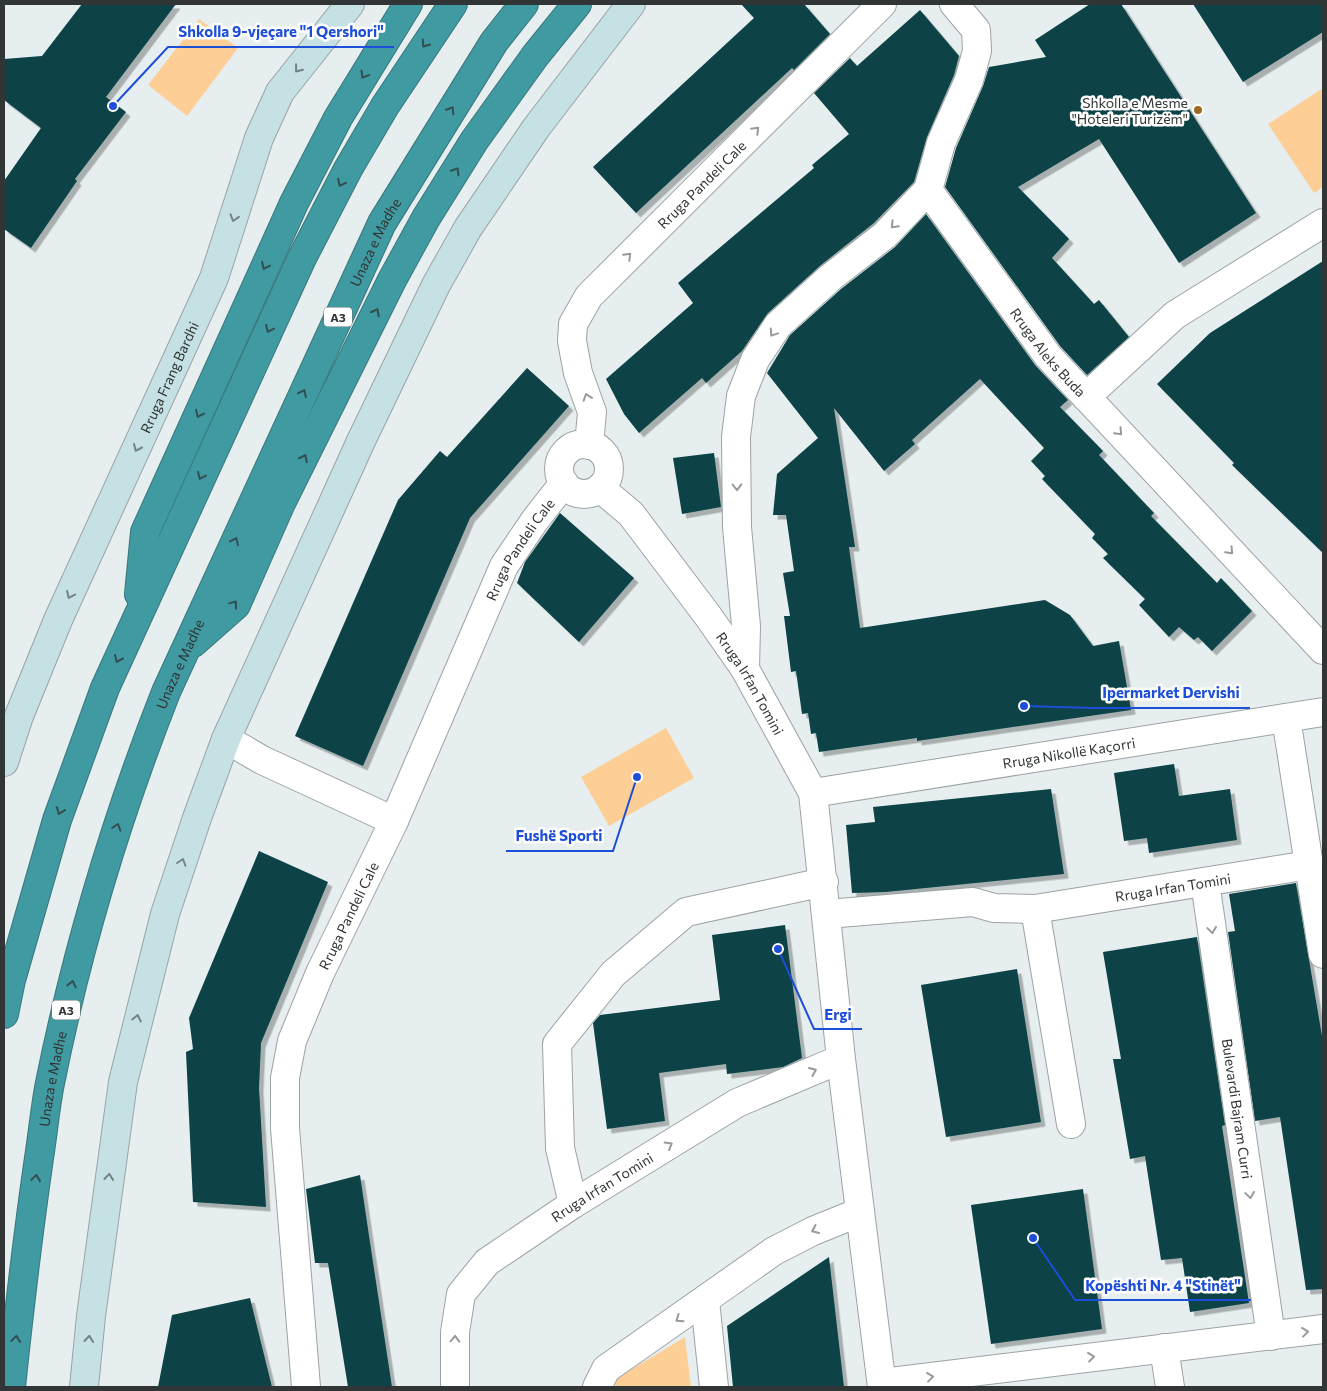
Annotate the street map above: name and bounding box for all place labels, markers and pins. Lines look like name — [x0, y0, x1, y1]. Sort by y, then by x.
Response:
callout: Shkolla 9-vjeçare "1 Qershori" — [168, 17, 394, 47]
place label: Shkolla e Mesme "Hoteleri Turizëm" — [1072, 94, 1188, 127]
marker: Shkolla e Mesme "Hoteleri Turizëm" — [1192, 104, 1204, 116]
callout: Ipermarket Dervishi — [1092, 678, 1250, 708]
callout: Fushë Sporti — [506, 821, 613, 851]
callout: Ergi — [814, 999, 862, 1029]
callout: Kopështi Nr. 4 "Stinët" — [1075, 1270, 1251, 1300]

